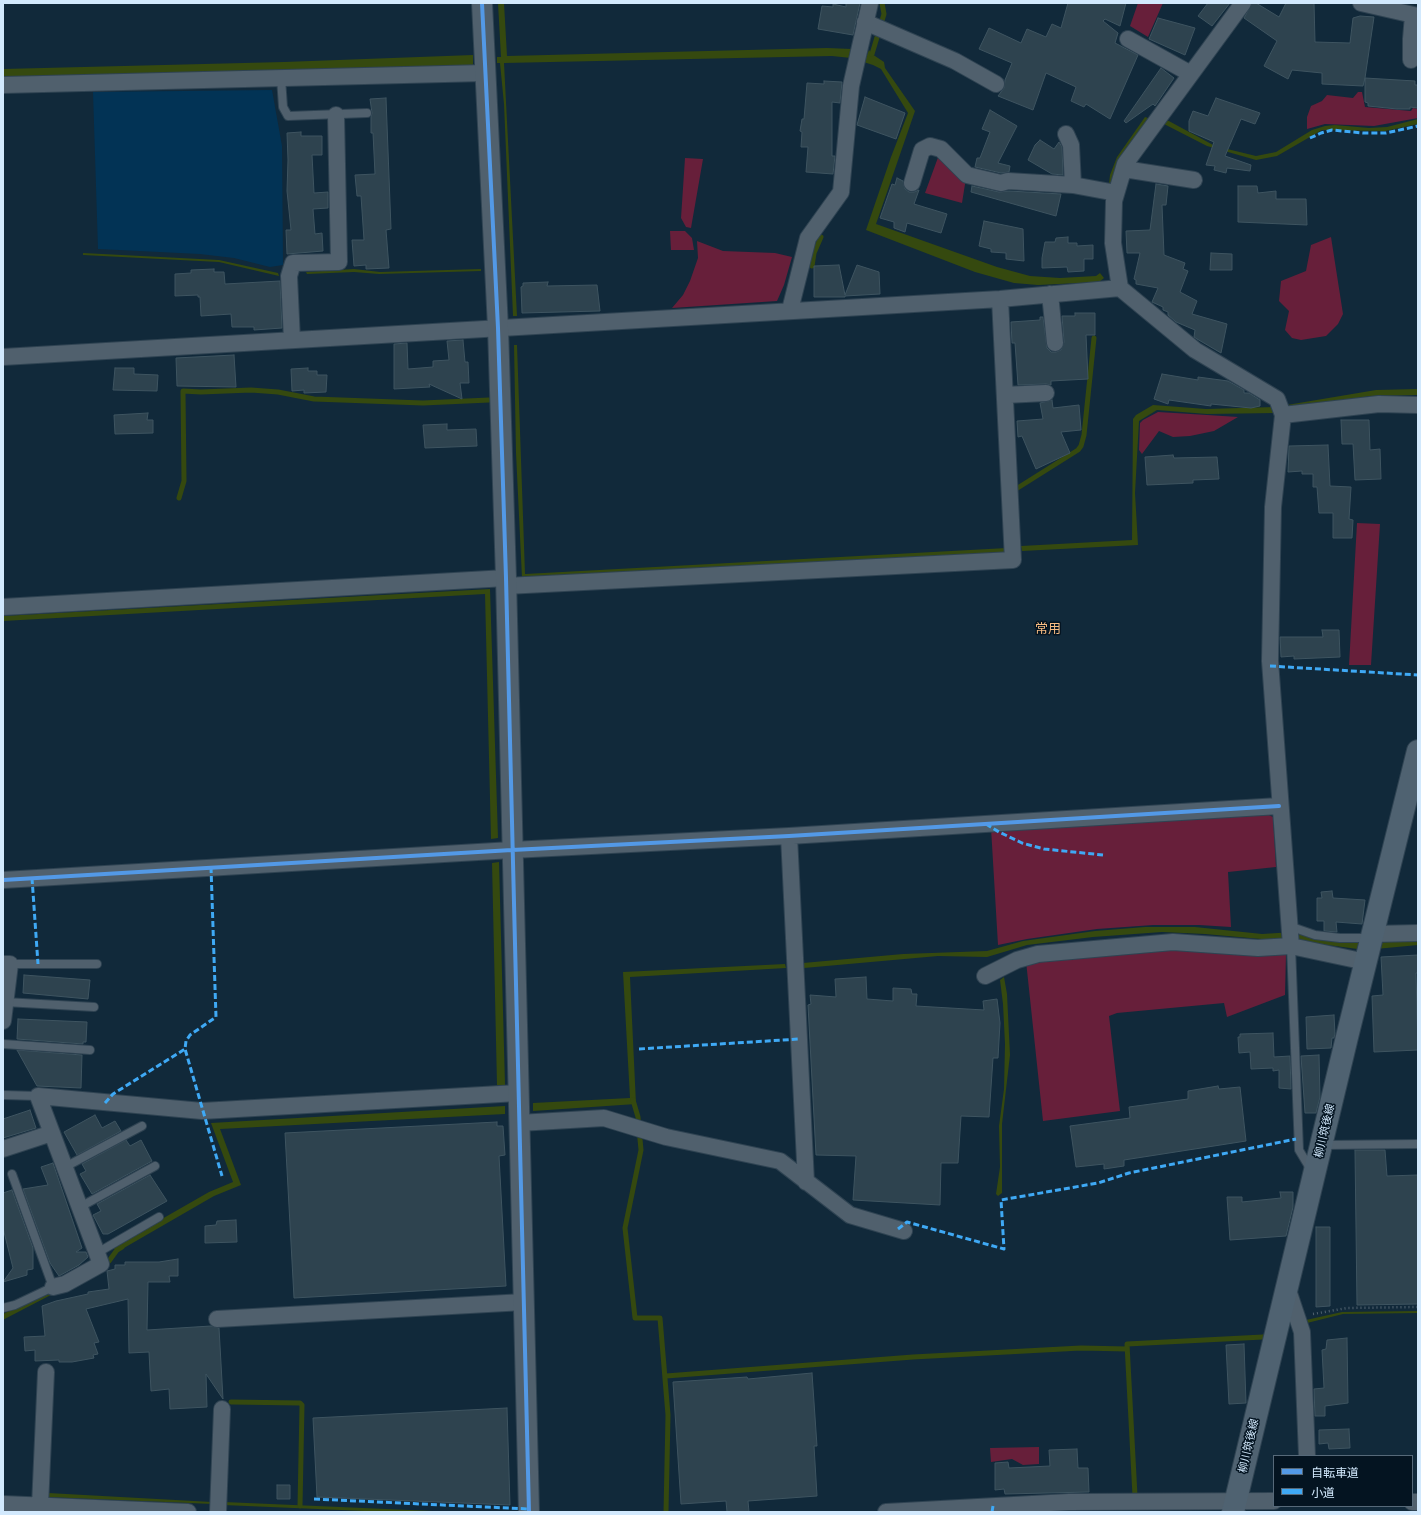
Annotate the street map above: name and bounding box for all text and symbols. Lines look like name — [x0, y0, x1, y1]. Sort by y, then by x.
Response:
district label: 常用 — [1035, 621, 1061, 637]
street label: 柳川筑後線 — [1312, 1103, 1338, 1159]
street label: 柳川筑後線 — [1236, 1418, 1262, 1474]
legend — [1273, 1455, 1413, 1507]
text: 自転車道 — [1311, 1466, 1359, 1480]
text: 小道 — [1311, 1486, 1335, 1500]

